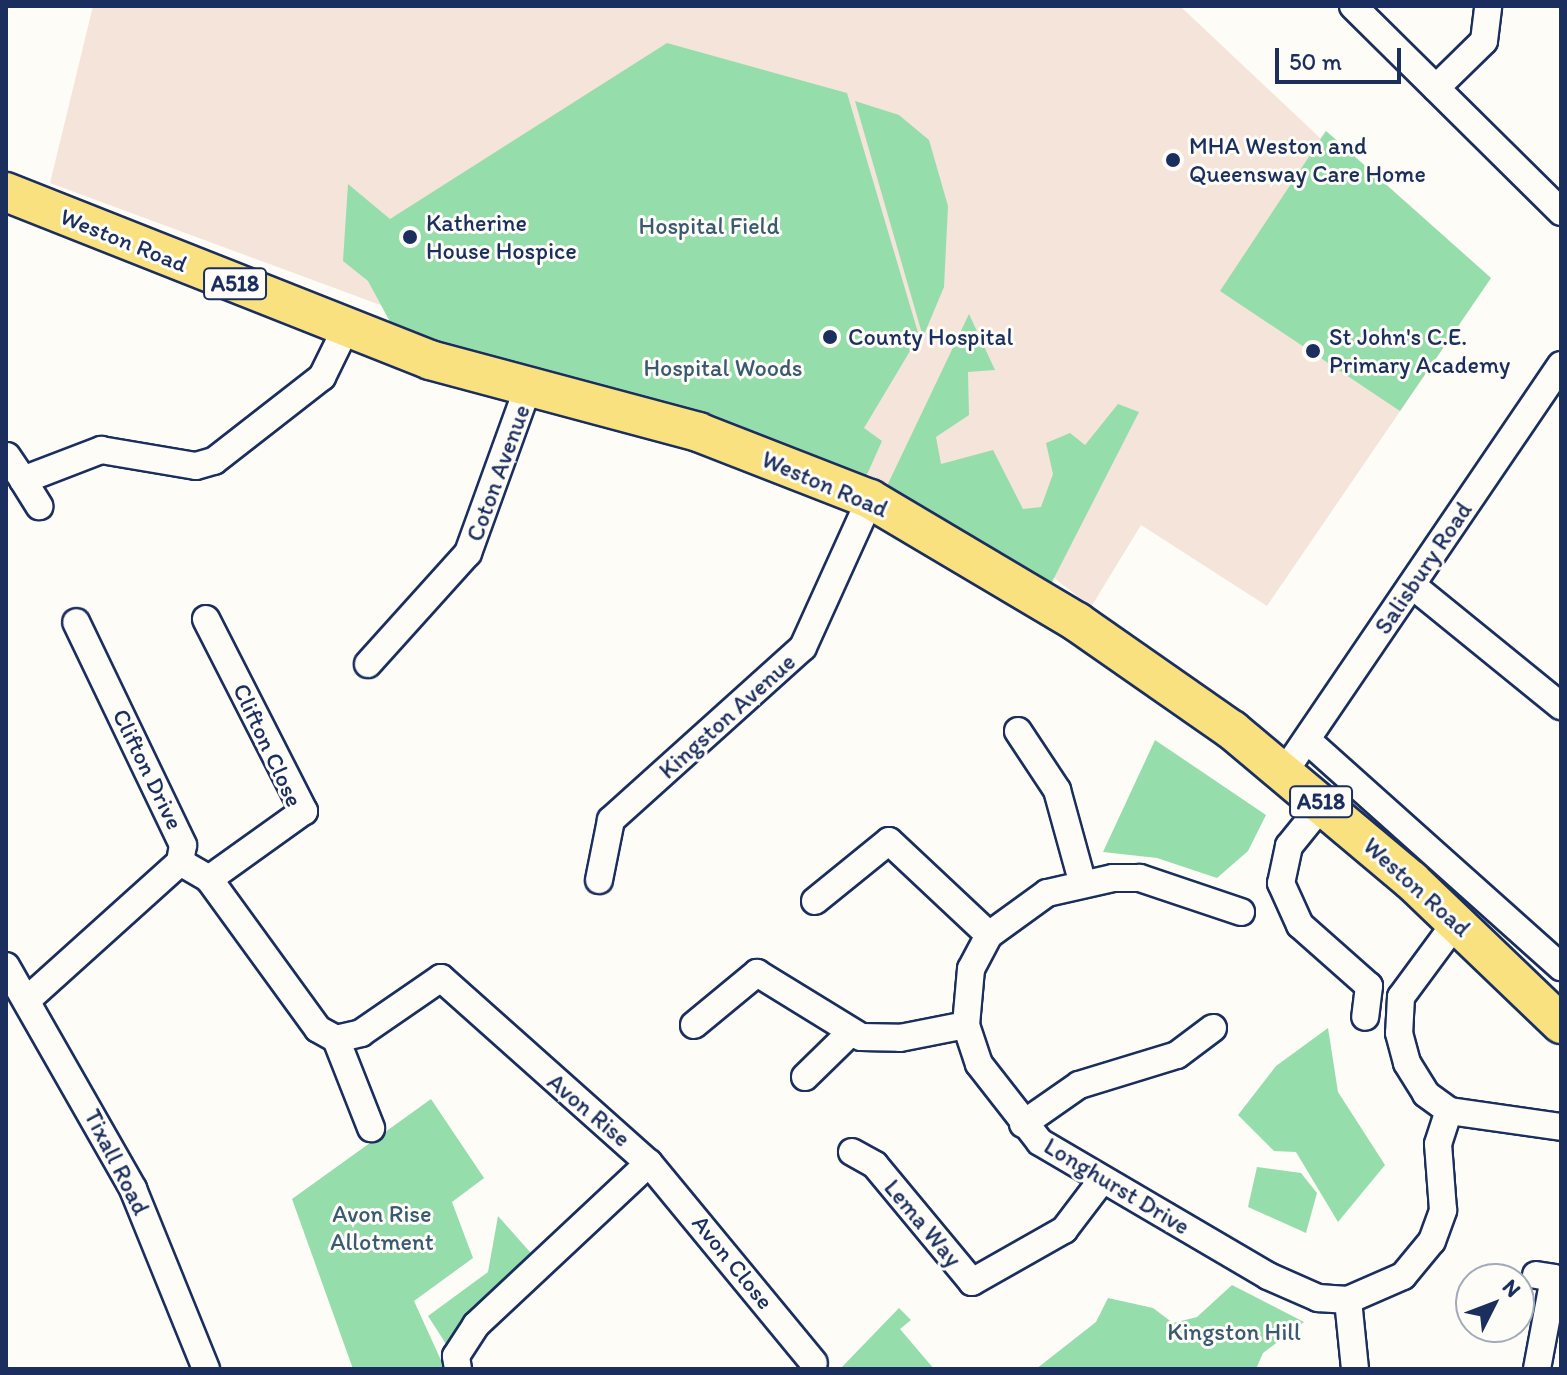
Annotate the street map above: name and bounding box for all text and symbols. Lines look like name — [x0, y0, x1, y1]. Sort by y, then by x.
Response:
scale bar — [1279, 32, 1405, 82]
text: 50 m — [1289, 47, 1342, 76]
place label: MHA Weston and Queensway Care Home — [1189, 132, 1427, 188]
marker: MHA Weston and Queensway Care Home — [1164, 151, 1182, 169]
street label: Weston Road — [57, 202, 191, 278]
place label: Katherine House Hospice — [426, 209, 576, 265]
park label: Hospital Field — [639, 212, 779, 240]
marker: Katherine House Hospice — [401, 228, 419, 246]
road number: A518 — [203, 266, 267, 302]
place label: County Hospital — [848, 323, 1014, 351]
place label: St John's C.E. Primary Academy — [1329, 323, 1511, 379]
marker: County Hospital — [819, 326, 841, 348]
marker: St John's C.E. Primary Academy — [1304, 342, 1322, 360]
park label: Hospital Woods — [643, 354, 803, 382]
street label: Coton Avenue — [460, 401, 536, 545]
street label: Weston Road — [758, 445, 892, 523]
street label: Salisbury Road — [1368, 496, 1478, 640]
street label: Kingston Avenue — [653, 648, 801, 784]
street label: Clifton Close — [227, 679, 309, 811]
street label: Clifton Drive — [106, 704, 190, 834]
road number: A518 — [1289, 784, 1353, 820]
street label: Weston Road — [1358, 832, 1476, 942]
street label: Avon Rise — [542, 1067, 636, 1153]
street label: Tixall Road — [78, 1105, 156, 1219]
street label: Longhurst Drive — [1039, 1131, 1195, 1241]
street label: Lema Way — [878, 1174, 968, 1272]
park label: Avon Rise Allotment — [330, 1200, 434, 1256]
street label: Avon Close — [686, 1209, 780, 1315]
north arrow — [1455, 1263, 1535, 1343]
text: N — [1497, 1273, 1527, 1302]
park label: Kingston Hill — [1167, 1318, 1301, 1346]

